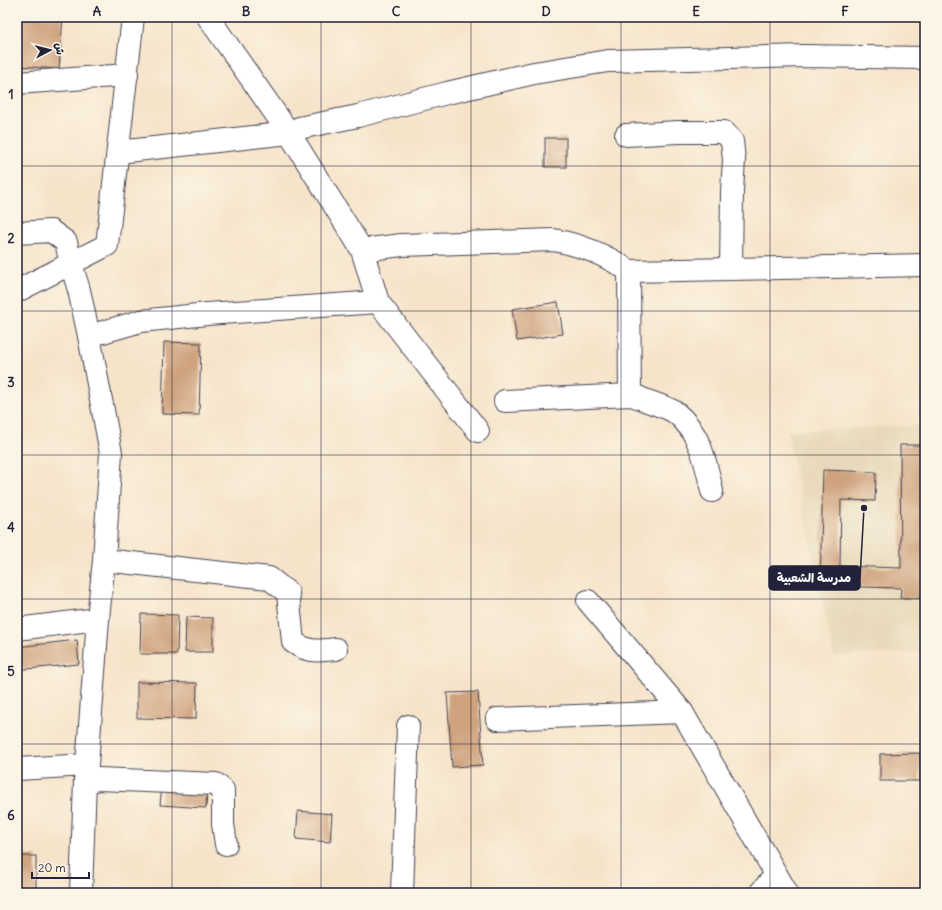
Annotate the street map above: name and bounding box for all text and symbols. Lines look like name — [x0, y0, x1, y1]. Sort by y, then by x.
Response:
text: A — [93, 3, 102, 20]
text: B — [242, 3, 251, 20]
text: C — [392, 3, 401, 20]
text: D — [541, 3, 551, 20]
text: E — [692, 3, 700, 20]
text: F — [841, 3, 849, 20]
north arrow — [30, 30, 70, 70]
text: ش — [52, 42, 68, 56]
text: 1 — [8, 86, 14, 103]
text: 2 — [7, 230, 15, 247]
text: 3 — [7, 374, 15, 391]
text: 4 — [7, 519, 15, 536]
callout: مدرسة الشعبية — [769, 566, 860, 590]
text: مدرسة الشعبية — [777, 570, 851, 585]
text: 5 — [7, 663, 15, 680]
text: 6 — [7, 807, 15, 824]
scale bar — [32, 854, 89, 880]
text: 20 m — [38, 860, 66, 875]

